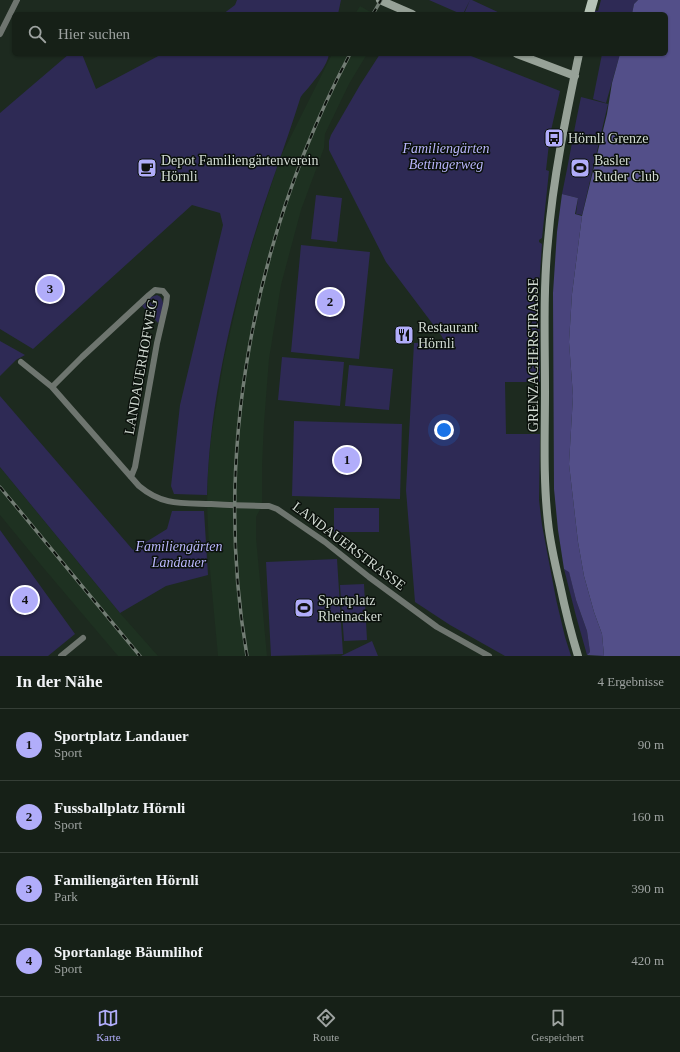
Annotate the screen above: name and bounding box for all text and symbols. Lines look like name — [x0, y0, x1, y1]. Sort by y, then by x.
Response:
search box — [12, 12, 668, 56]
icon: search — [26, 23, 48, 45]
text: Hier suchen — [58, 26, 130, 42]
bus stop icon: Hörnli Grenze — [543, 127, 565, 149]
place label: Hörnli Grenze — [568, 131, 648, 146]
park label: Familiengärten Bettingerweg — [401, 141, 490, 172]
place label: Depot Familiengärtenverein Hörnli — [161, 153, 318, 184]
place label: Basler Ruder Club — [594, 153, 659, 184]
cafe icon: Depot Familiengärtenverein Hörnli — [136, 157, 158, 179]
sports icon: Basler Ruder Club — [569, 157, 591, 179]
pin: 3 — [37, 274, 63, 304]
street label: GRENZACHERSTRASSE — [526, 278, 541, 432]
pin: 2 — [317, 287, 343, 317]
street label: LANDAUERHOFWEG — [122, 298, 160, 436]
place label: Restaurant Hörnli — [418, 320, 478, 351]
restaurant icon: Restaurant Hörnli — [393, 324, 415, 346]
your location — [434, 420, 454, 440]
pin: 1 — [334, 445, 360, 475]
street label: LANDAUERSTRASSE — [290, 499, 408, 593]
park label: Familiengärten Landauer — [134, 539, 223, 570]
pin: 4 — [12, 585, 38, 615]
place label: Sportplatz Rheinacker — [318, 593, 382, 624]
sports icon: Sportplatz Rheinacker — [293, 597, 315, 619]
text: In der Nähe — [16, 672, 103, 691]
text: 4 Ergebnisse — [597, 674, 664, 689]
text: Sportplatz Landauer — [54, 728, 189, 744]
text: 1 — [26, 737, 32, 752]
text: 90 m — [638, 737, 664, 752]
text: Sport — [54, 745, 82, 760]
text: Fussballplatz Hörnli — [54, 800, 185, 816]
text: 2 — [26, 809, 32, 824]
text: 160 m — [631, 809, 664, 824]
text: Sport — [54, 817, 82, 832]
text: Familiengärten Hörnli — [54, 872, 199, 888]
text: 3 — [26, 881, 32, 896]
text: 390 m — [631, 881, 664, 896]
text: Park — [54, 889, 78, 904]
text: Sportanlage Bäumlihof — [54, 944, 203, 960]
text: 4 — [26, 953, 32, 968]
text: 420 m — [631, 953, 664, 968]
text: Sport — [54, 961, 82, 976]
tab: Karte — [96, 1007, 121, 1043]
tab: Route — [313, 1007, 339, 1043]
tab: Gespeichert — [531, 1007, 584, 1043]

